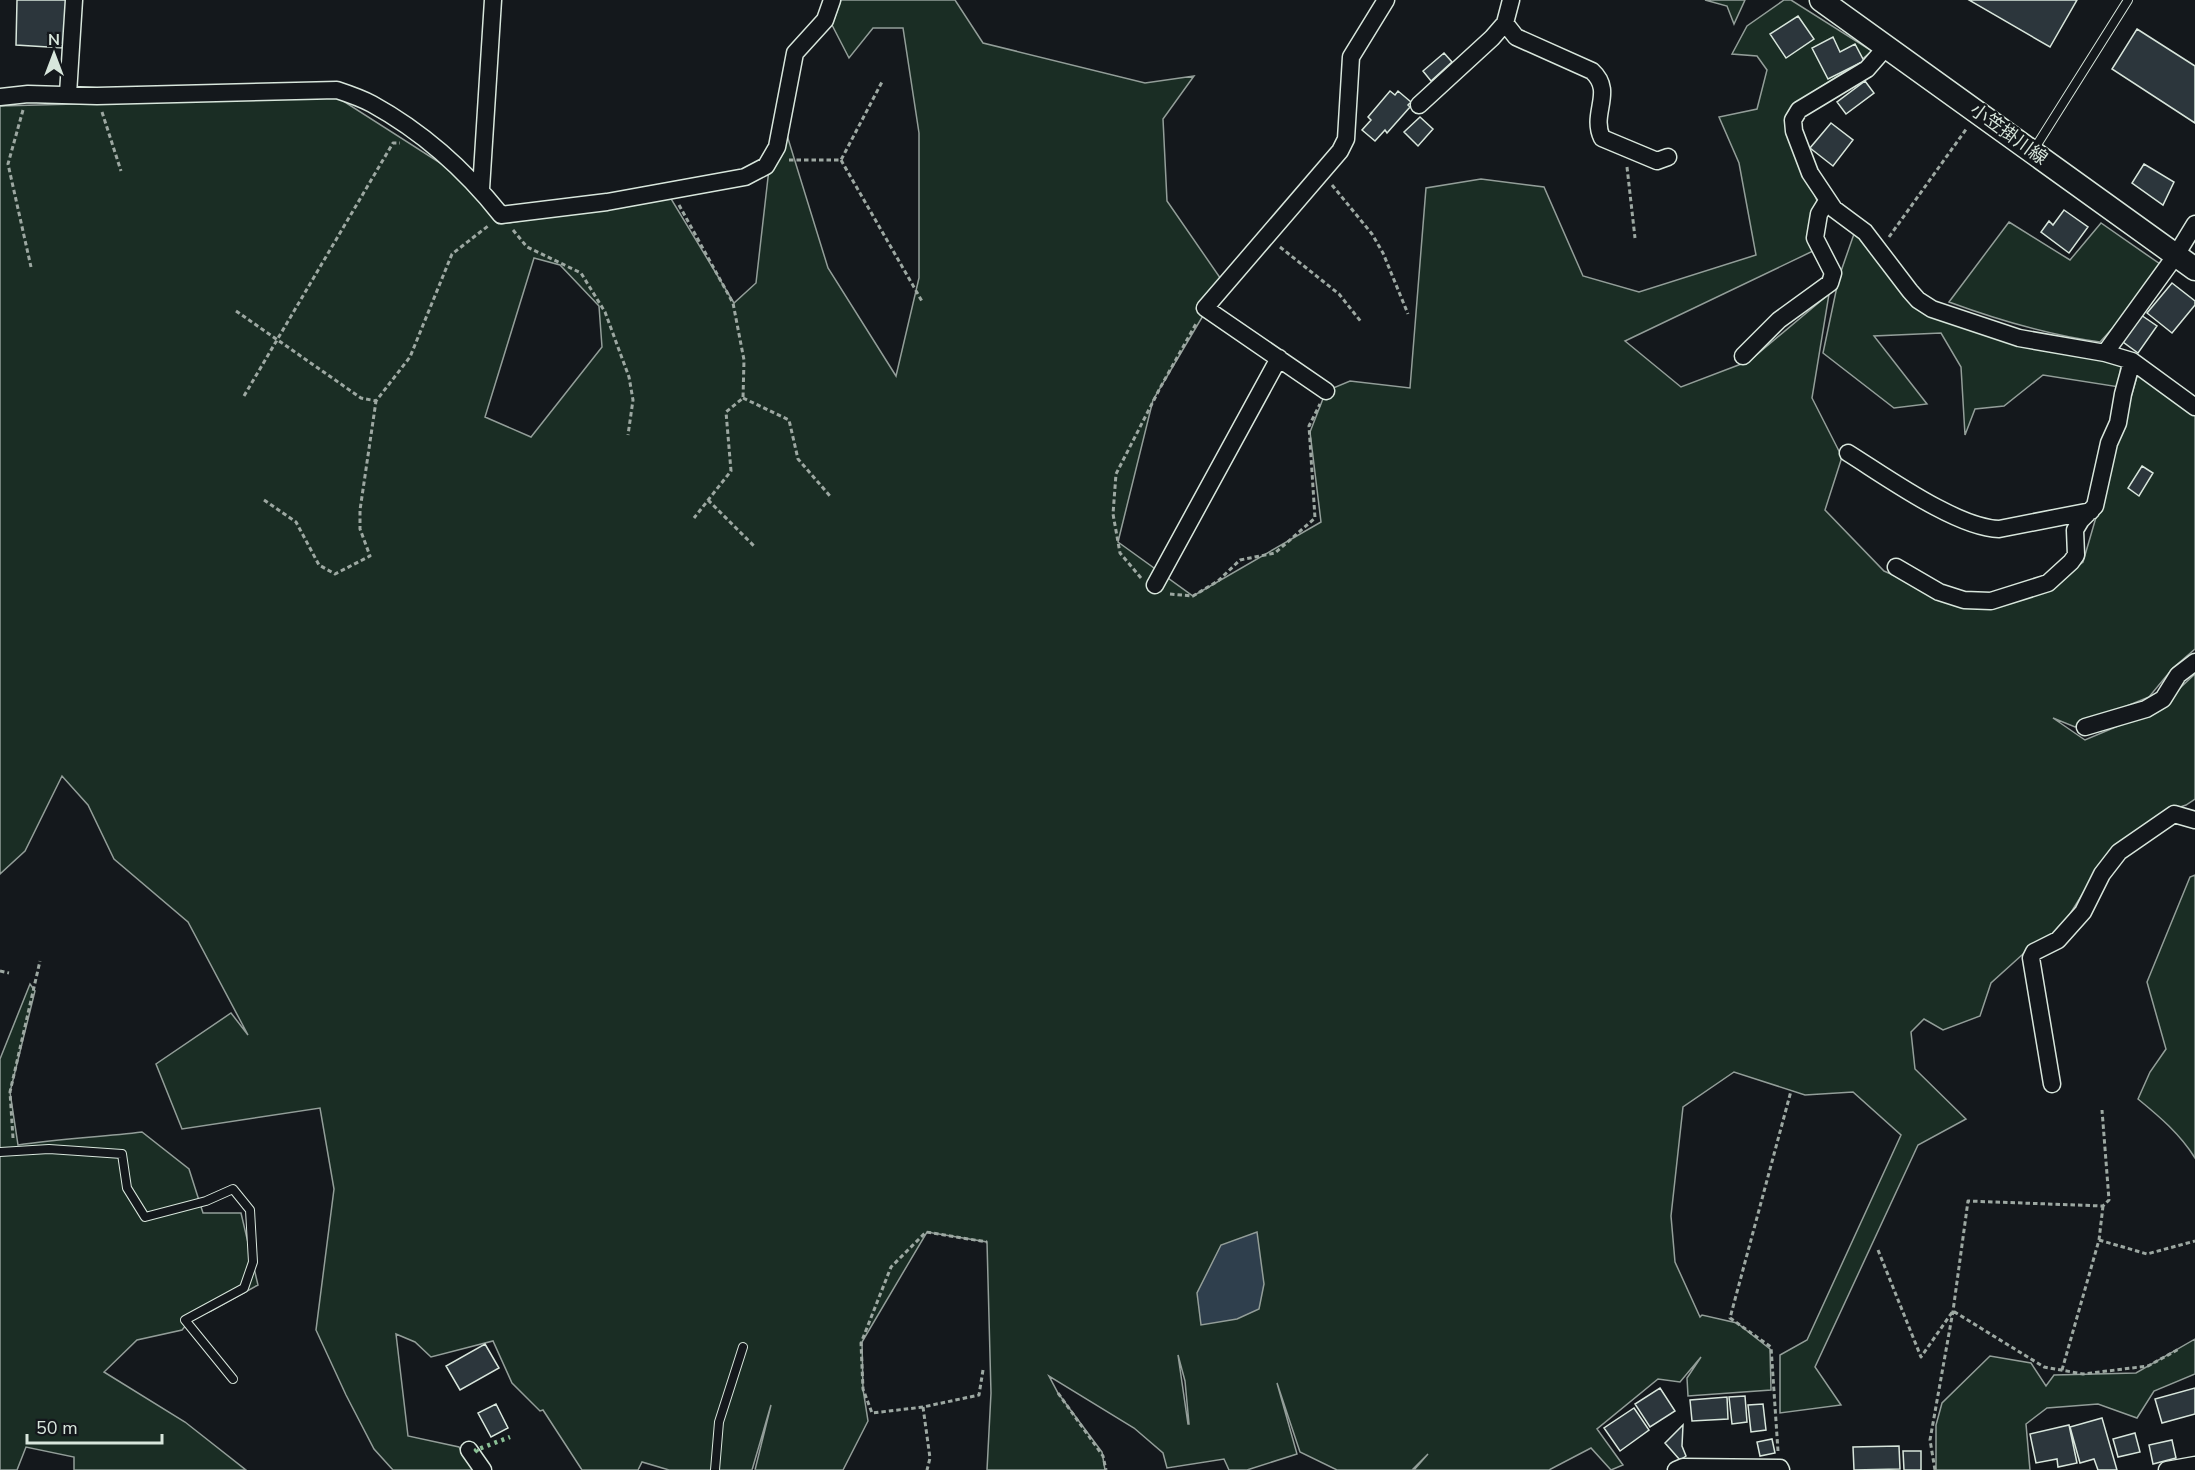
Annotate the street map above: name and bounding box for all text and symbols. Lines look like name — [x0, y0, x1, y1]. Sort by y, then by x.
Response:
north arrow — [24, 24, 84, 84]
text: N — [48, 29, 60, 51]
street label: 小笠掛川線 — [1966, 98, 2052, 170]
scale bar — [27, 1407, 162, 1445]
text: 50 m — [36, 1416, 78, 1440]

